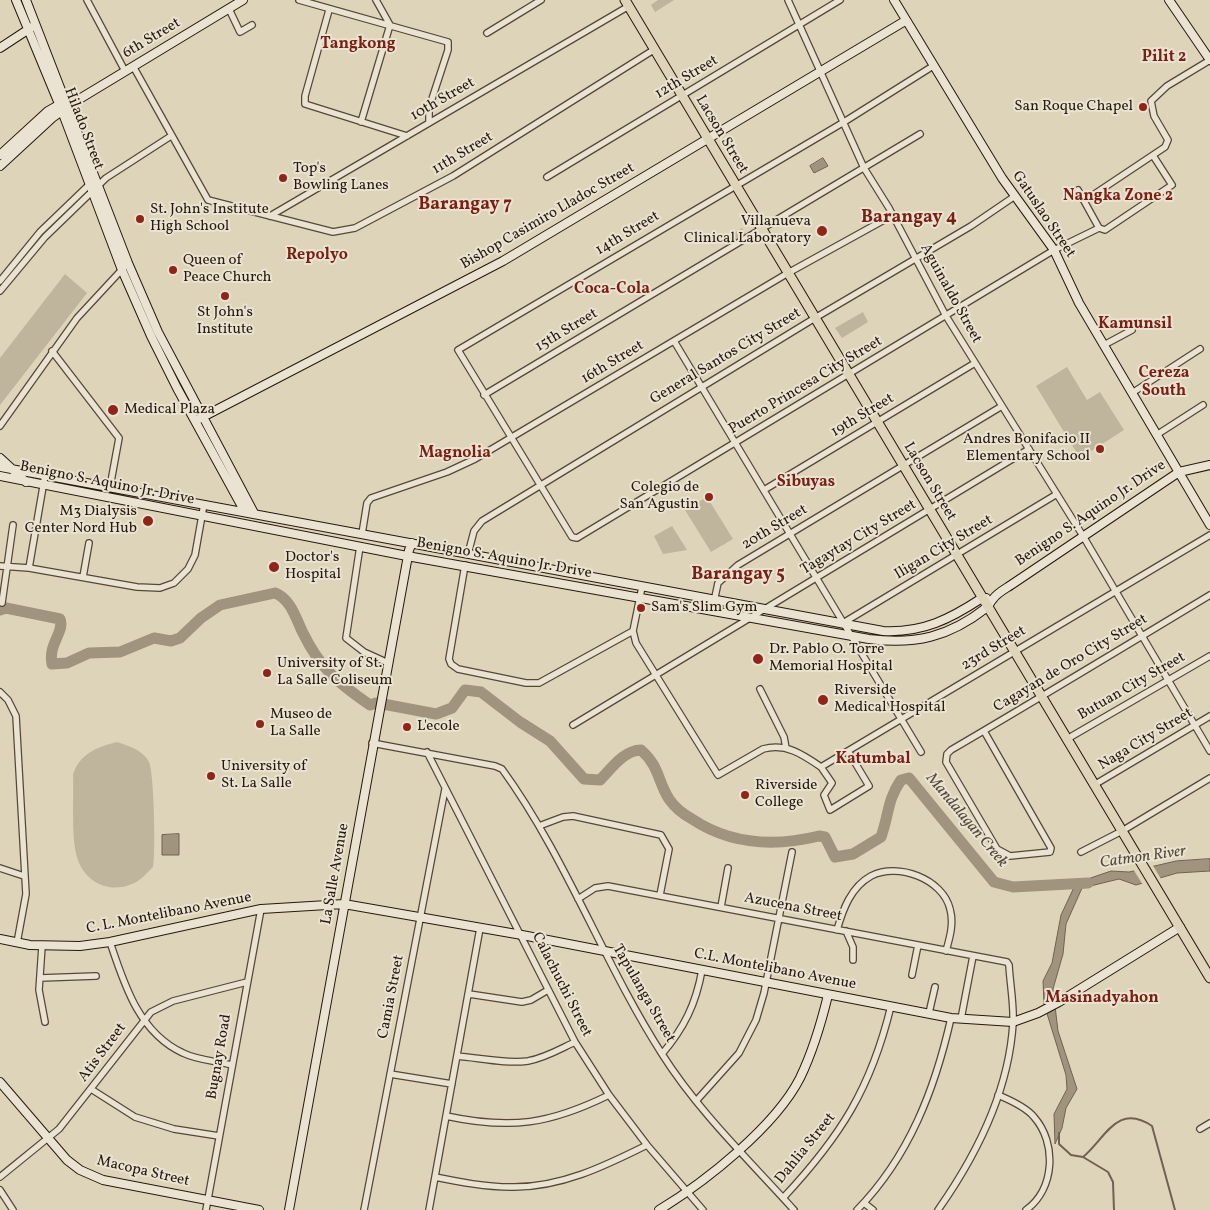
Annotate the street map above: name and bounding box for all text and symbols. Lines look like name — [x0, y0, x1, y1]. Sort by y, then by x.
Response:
street label: 6th Street — [120, 15, 184, 63]
district label: Tangkong — [320, 35, 396, 55]
district label: Pilit 2 — [1142, 48, 1186, 68]
street label: 12th Street — [652, 52, 722, 104]
street label: 10th Street — [408, 74, 478, 126]
street label: Hilado Street — [59, 85, 107, 173]
street label: Lacson Street — [691, 93, 751, 177]
place label: San Roque Chapel — [1014, 98, 1133, 116]
marker: San Roque Chapel — [1137, 101, 1149, 113]
street label: 11th Street — [429, 129, 497, 179]
place label: Top's Bowling Lanes — [293, 160, 389, 195]
street label: Bishop Casimiro Lladoc Street — [458, 160, 638, 274]
street label: Gatuslao Street — [1007, 168, 1079, 262]
marker: Top's Bowling Lanes — [277, 172, 289, 184]
district label: Nangka Zone 2 — [1063, 187, 1173, 207]
district label: Barangay 7 — [418, 195, 512, 217]
place label: St. John's Institute High School — [150, 201, 269, 236]
street label: 14th Street — [593, 208, 663, 260]
district label: Barangay 4 — [861, 208, 957, 230]
marker: St. John's Institute High School — [134, 213, 146, 225]
place label: Villanueva Clinical Laboratory — [684, 213, 811, 248]
marker: Villanueva Clinical Laboratory — [815, 224, 829, 238]
street label: Aguinaldo Street — [915, 241, 985, 347]
district label: Repolyo — [286, 246, 348, 266]
place label: Queen of Peace Church — [183, 252, 272, 287]
marker: Queen of Peace Church — [167, 264, 179, 276]
district label: Coca-Cola — [574, 280, 650, 300]
marker: St John's Institute — [219, 290, 231, 302]
place label: St John's Institute — [197, 304, 253, 339]
street label: 15th Street — [533, 305, 601, 357]
street label: General Santos City Street — [647, 305, 805, 409]
district label: Kamunsil — [1098, 315, 1172, 335]
street label: Puerto Princesa City Street — [726, 333, 886, 439]
street label: 16th Street — [578, 337, 648, 389]
district label: Cereza South — [1138, 364, 1190, 402]
street label: 19th Street — [828, 390, 898, 442]
place label: Medical Plaza — [124, 401, 215, 419]
marker: Medical Plaza — [106, 403, 120, 417]
place label: Andres Bonifacio II Elementary School — [963, 431, 1090, 466]
street label: Lacson Street — [899, 440, 959, 524]
marker: Andres Bonifacio II Elementary School — [1094, 443, 1106, 455]
district label: Magnolia — [419, 444, 491, 464]
street label: Benigno S. Aquino Jr. Drive — [1012, 457, 1170, 571]
street label: Benigno S. Aquino Jr. Drive — [18, 458, 196, 510]
district label: Sibuyas — [777, 473, 835, 493]
place label: Colegio de San Agustin — [619, 479, 699, 514]
marker: Colegio de San Agustin — [703, 491, 715, 503]
street label: Tagaytay City Street — [798, 496, 920, 580]
street label: 20th Street — [739, 501, 811, 555]
place label: M3 Dialysis Center Nord Hub — [25, 503, 137, 538]
street label: Iligan City Street — [892, 512, 996, 584]
marker: M3 Dialysis Center Nord Hub — [141, 514, 155, 528]
street label: Benigno S. Aquino Jr. Drive — [415, 535, 593, 583]
place label: Doctor's Hospital — [285, 549, 341, 584]
marker: Doctor's Hospital — [267, 560, 281, 574]
district label: Barangay 5 — [691, 565, 785, 587]
place label: Sam's Slim Gym — [651, 599, 758, 617]
marker: Sam's Slim Gym — [635, 602, 647, 614]
street label: Cagayan de Oro City Street — [991, 611, 1151, 717]
street label: 23rd Street — [958, 623, 1030, 675]
place label: Dr. Pablo O. Torre Memorial Hospital — [769, 641, 893, 676]
street label: Butuan City Street — [1075, 649, 1189, 725]
marker: Dr. Pablo O. Torre Memorial Hospital — [751, 652, 765, 666]
place label: University of St. La Salle Coliseum — [277, 655, 393, 690]
marker: University of St. La Salle Coliseum — [261, 667, 273, 679]
place label: Riverside Medical Hospital — [834, 682, 945, 717]
marker: Riverside Medical Hospital — [816, 693, 830, 707]
street label: Naga City Street — [1096, 705, 1196, 775]
place label: Museo de La Salle — [270, 706, 332, 741]
marker: Museo de La Salle — [254, 718, 266, 730]
place label: L'ecole — [417, 718, 460, 736]
marker: L'ecole — [401, 721, 413, 733]
district label: Katumbal — [835, 750, 911, 770]
place label: University of St. La Salle — [221, 758, 306, 793]
marker: University of St. La Salle — [205, 770, 217, 782]
water label: Mandalagan Creek — [921, 770, 1011, 872]
place label: Riverside College — [755, 777, 817, 812]
marker: Riverside College — [739, 789, 751, 801]
street label: La Salle Avenue — [318, 822, 354, 926]
water label: Catmon River — [1099, 842, 1187, 874]
street label: C. L. Montelibano Avenue — [85, 889, 253, 939]
street label: Azucena Street — [743, 890, 843, 926]
street label: Calachuchi Street — [527, 930, 595, 1040]
street label: Tapulanga Street — [608, 942, 678, 1046]
street label: C.L. Montelibano Avenue — [692, 945, 858, 995]
street label: Camia Street — [375, 954, 409, 1040]
district label: Masinadyahon — [1045, 989, 1159, 1009]
street label: Bugnay Road — [204, 1013, 236, 1101]
street label: Atis Street — [75, 1020, 131, 1086]
street label: Dahlia Street — [772, 1110, 840, 1188]
street label: Macopa Street — [95, 1153, 191, 1191]

